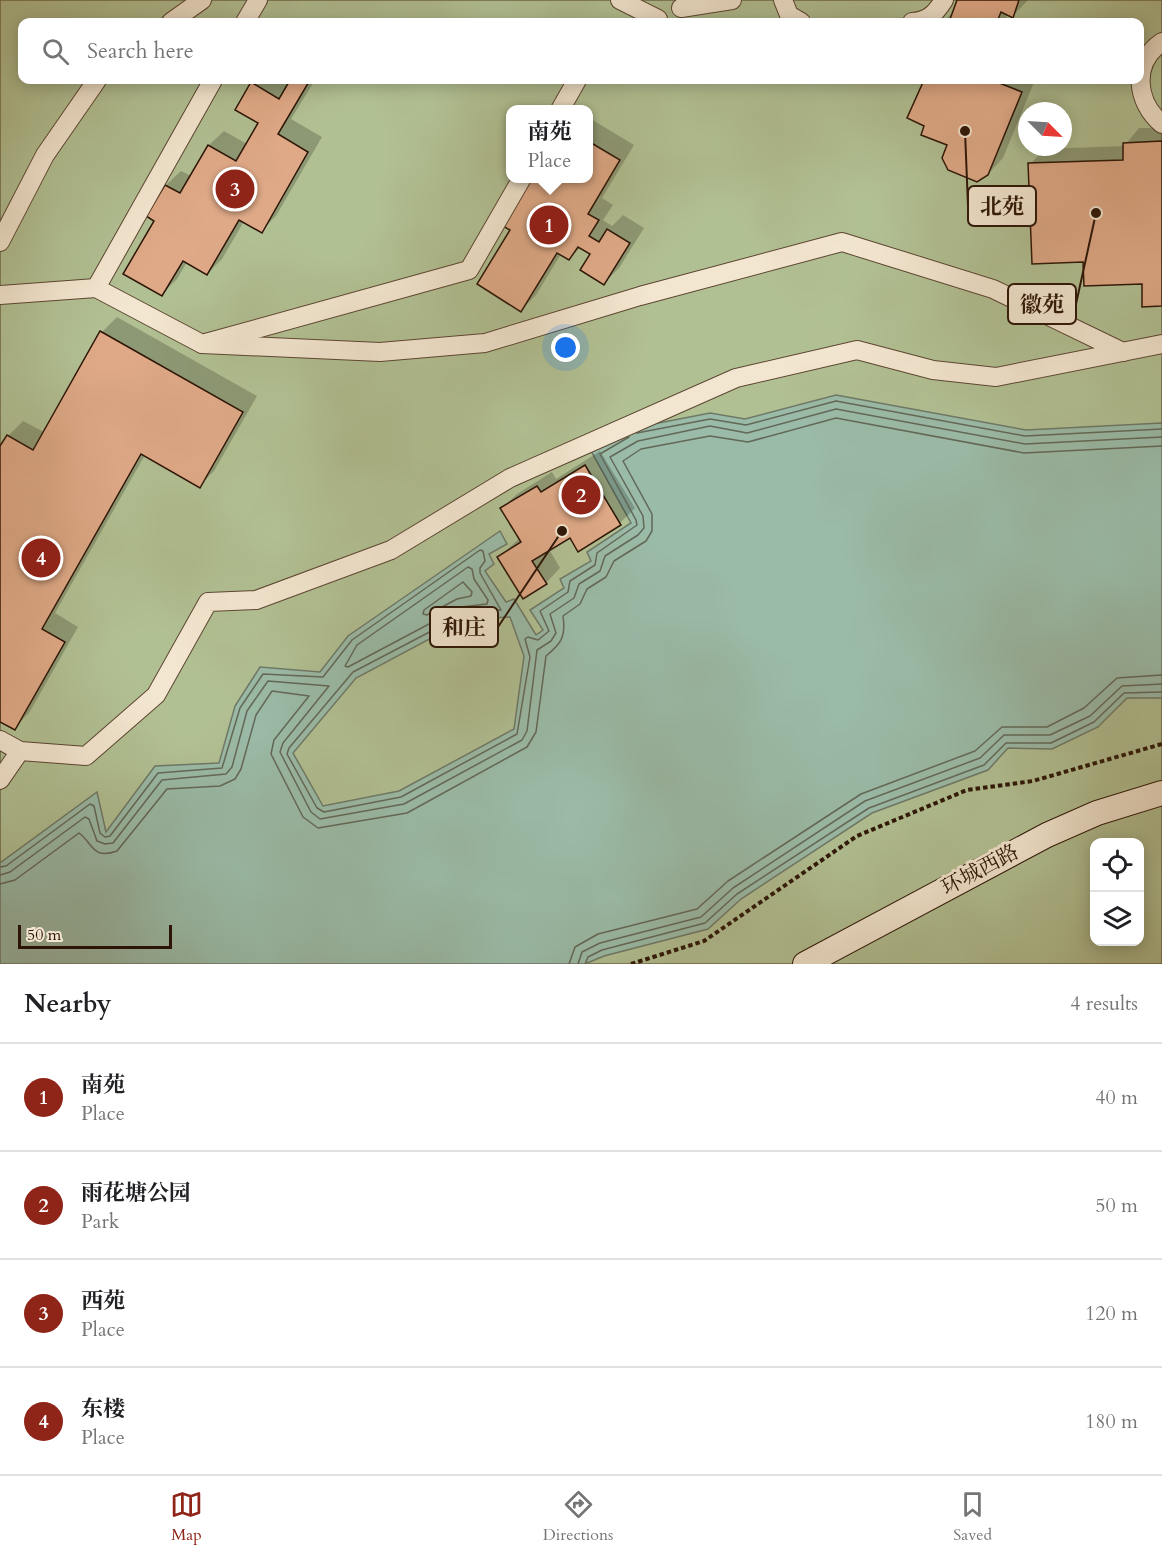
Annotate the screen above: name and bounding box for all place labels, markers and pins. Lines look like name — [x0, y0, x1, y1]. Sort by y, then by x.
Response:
pin: 3 — [216, 166, 254, 212]
callout: 北苑 — [968, 186, 1036, 226]
pin: 1 — [530, 202, 568, 248]
callout: 徽苑 — [1008, 284, 1076, 324]
pin: 2 — [562, 472, 600, 518]
pin: 4 — [22, 536, 60, 580]
callout: 和庄 — [430, 607, 498, 647]

